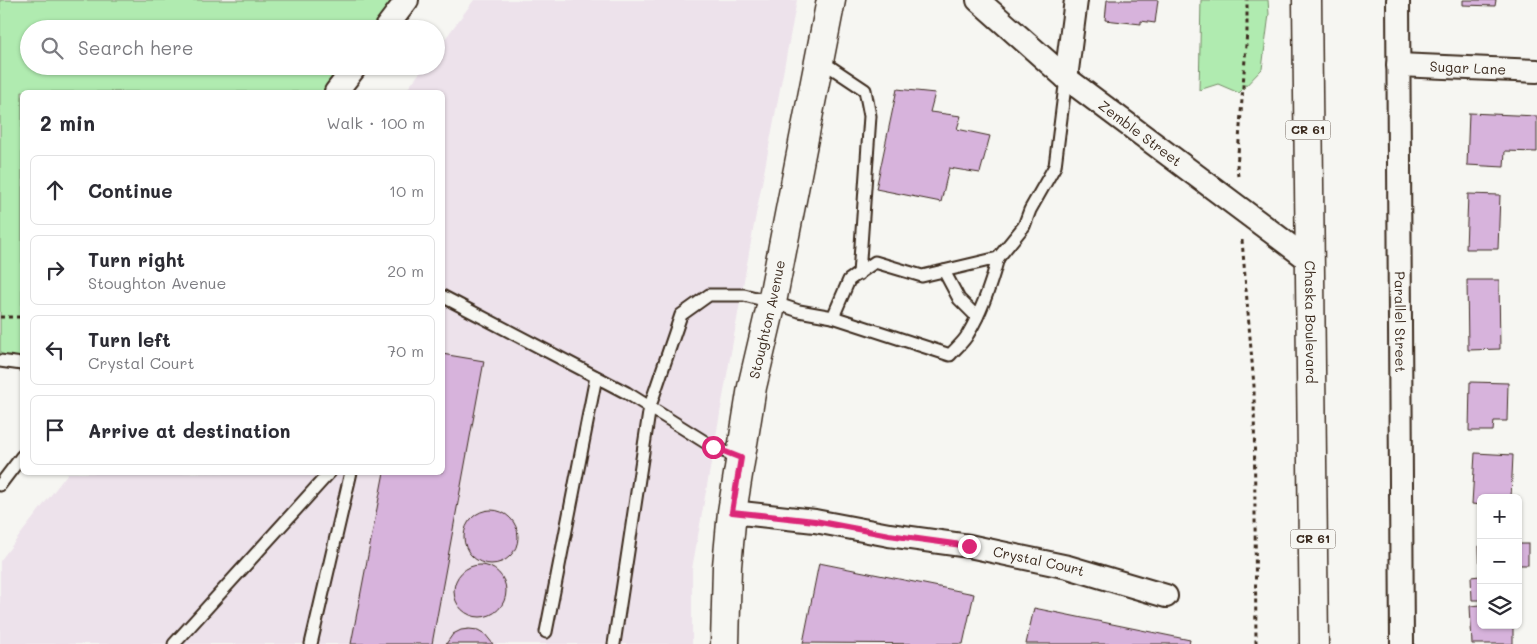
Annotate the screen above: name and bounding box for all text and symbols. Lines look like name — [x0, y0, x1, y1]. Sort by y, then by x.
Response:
search box — [20, 20, 445, 75]
icon: search — [38, 34, 66, 62]
text: Search here — [78, 35, 194, 60]
street label: Sugar Lane — [1429, 56, 1507, 79]
street label: Zemble Street — [1095, 96, 1186, 170]
text: 2 min — [40, 109, 95, 136]
text: Walk · 100 m — [326, 112, 425, 133]
road number: CR 61 — [1286, 120, 1330, 140]
icon: ahead — [41, 176, 69, 204]
text: Continue — [88, 178, 173, 203]
text: 10 m — [389, 180, 424, 201]
text: Turn right — [88, 247, 185, 272]
icon: right — [41, 256, 69, 284]
street label: Stoughton Avenue — [744, 258, 789, 381]
text: 20 m — [387, 260, 424, 281]
street label: Chaska Boulevard — [1301, 260, 1321, 384]
street label: Parallel Street — [1391, 271, 1410, 373]
text: Stoughton Avenue — [88, 272, 226, 293]
text: Turn left — [88, 327, 171, 352]
icon: left — [41, 336, 69, 364]
text: 70 m — [387, 340, 424, 361]
text: Crystal Court — [88, 352, 194, 373]
icon: arrive — [41, 416, 69, 444]
text: Arrive at destination — [88, 418, 291, 443]
route start — [702, 436, 725, 459]
map controls — [1477, 494, 1522, 629]
button: + — [1477, 494, 1522, 539]
road number: CR 61 — [1290, 530, 1336, 548]
route end — [958, 535, 981, 558]
button: − — [1477, 539, 1522, 584]
street label: Crystal Court — [991, 541, 1087, 580]
button: layers — [1477, 584, 1522, 629]

